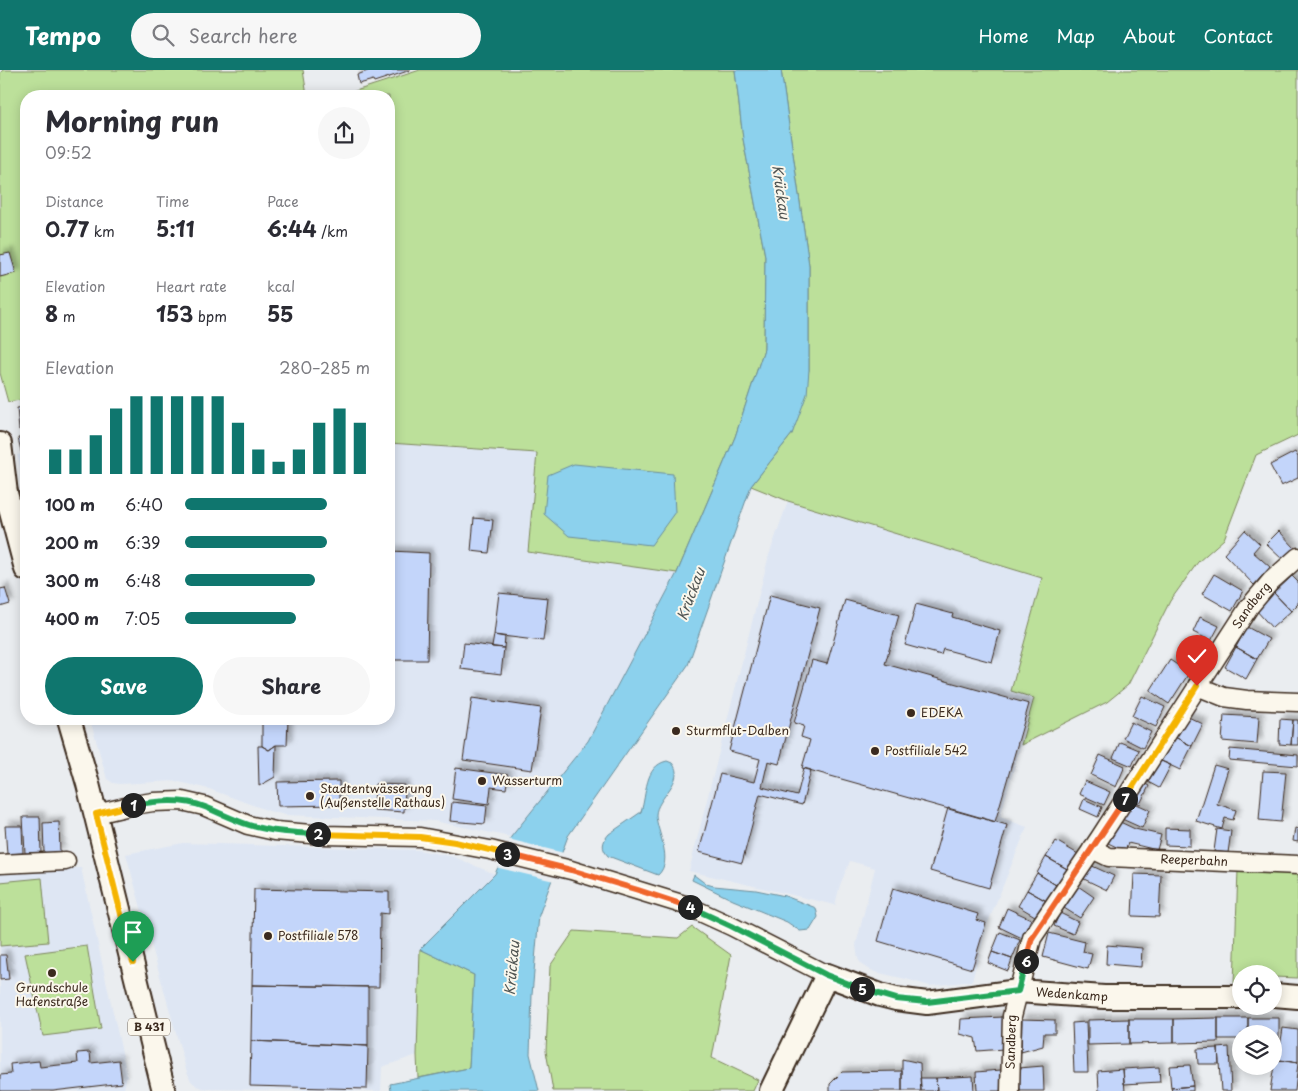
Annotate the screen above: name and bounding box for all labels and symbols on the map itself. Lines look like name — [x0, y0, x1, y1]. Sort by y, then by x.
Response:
water label: Krückau — [767, 164, 796, 221]
water label: Krückau — [671, 564, 710, 623]
street label: Sandberg — [1227, 578, 1274, 632]
pin — [1176, 635, 1218, 686]
place label: EDEKA — [921, 703, 963, 721]
marker: EDEKA — [905, 707, 917, 719]
place label: Sturmflut-Dalben — [686, 721, 789, 739]
marker: Sturmflut-Dalben — [670, 725, 682, 737]
place label: Postfiliale 542 — [885, 741, 968, 759]
marker: Postfiliale 542 — [869, 745, 881, 757]
place label: Wasserturm — [492, 771, 562, 789]
marker: Wasserturm — [476, 775, 488, 787]
place label: Stadtentwässerung (Außenstelle Rathaus) — [320, 779, 445, 811]
pin: 7 — [1112, 786, 1138, 812]
marker: Stadtentwässerung (Außenstelle Rathaus) — [304, 790, 316, 802]
pin: 1 — [120, 792, 146, 818]
pin: 2 — [306, 822, 330, 846]
pin: 3 — [494, 842, 520, 866]
street label: Reeperbahn — [1160, 849, 1228, 870]
pin: 4 — [678, 894, 702, 920]
pin — [112, 911, 154, 962]
place label: Postfiliale 578 — [278, 926, 359, 944]
marker: Postfiliale 578 — [262, 930, 274, 942]
water label: Krückau — [499, 939, 524, 996]
pin: 6 — [1014, 948, 1038, 974]
marker: Grundschule Hafenstraße — [46, 967, 58, 979]
pin: 5 — [850, 976, 874, 1002]
place label: Grundschule Hafenstraße — [16, 978, 89, 1010]
street label: Wedenkamp — [1035, 982, 1108, 1005]
street label: Sandberg — [1001, 1014, 1020, 1069]
road number: B 431 — [128, 1019, 170, 1036]

